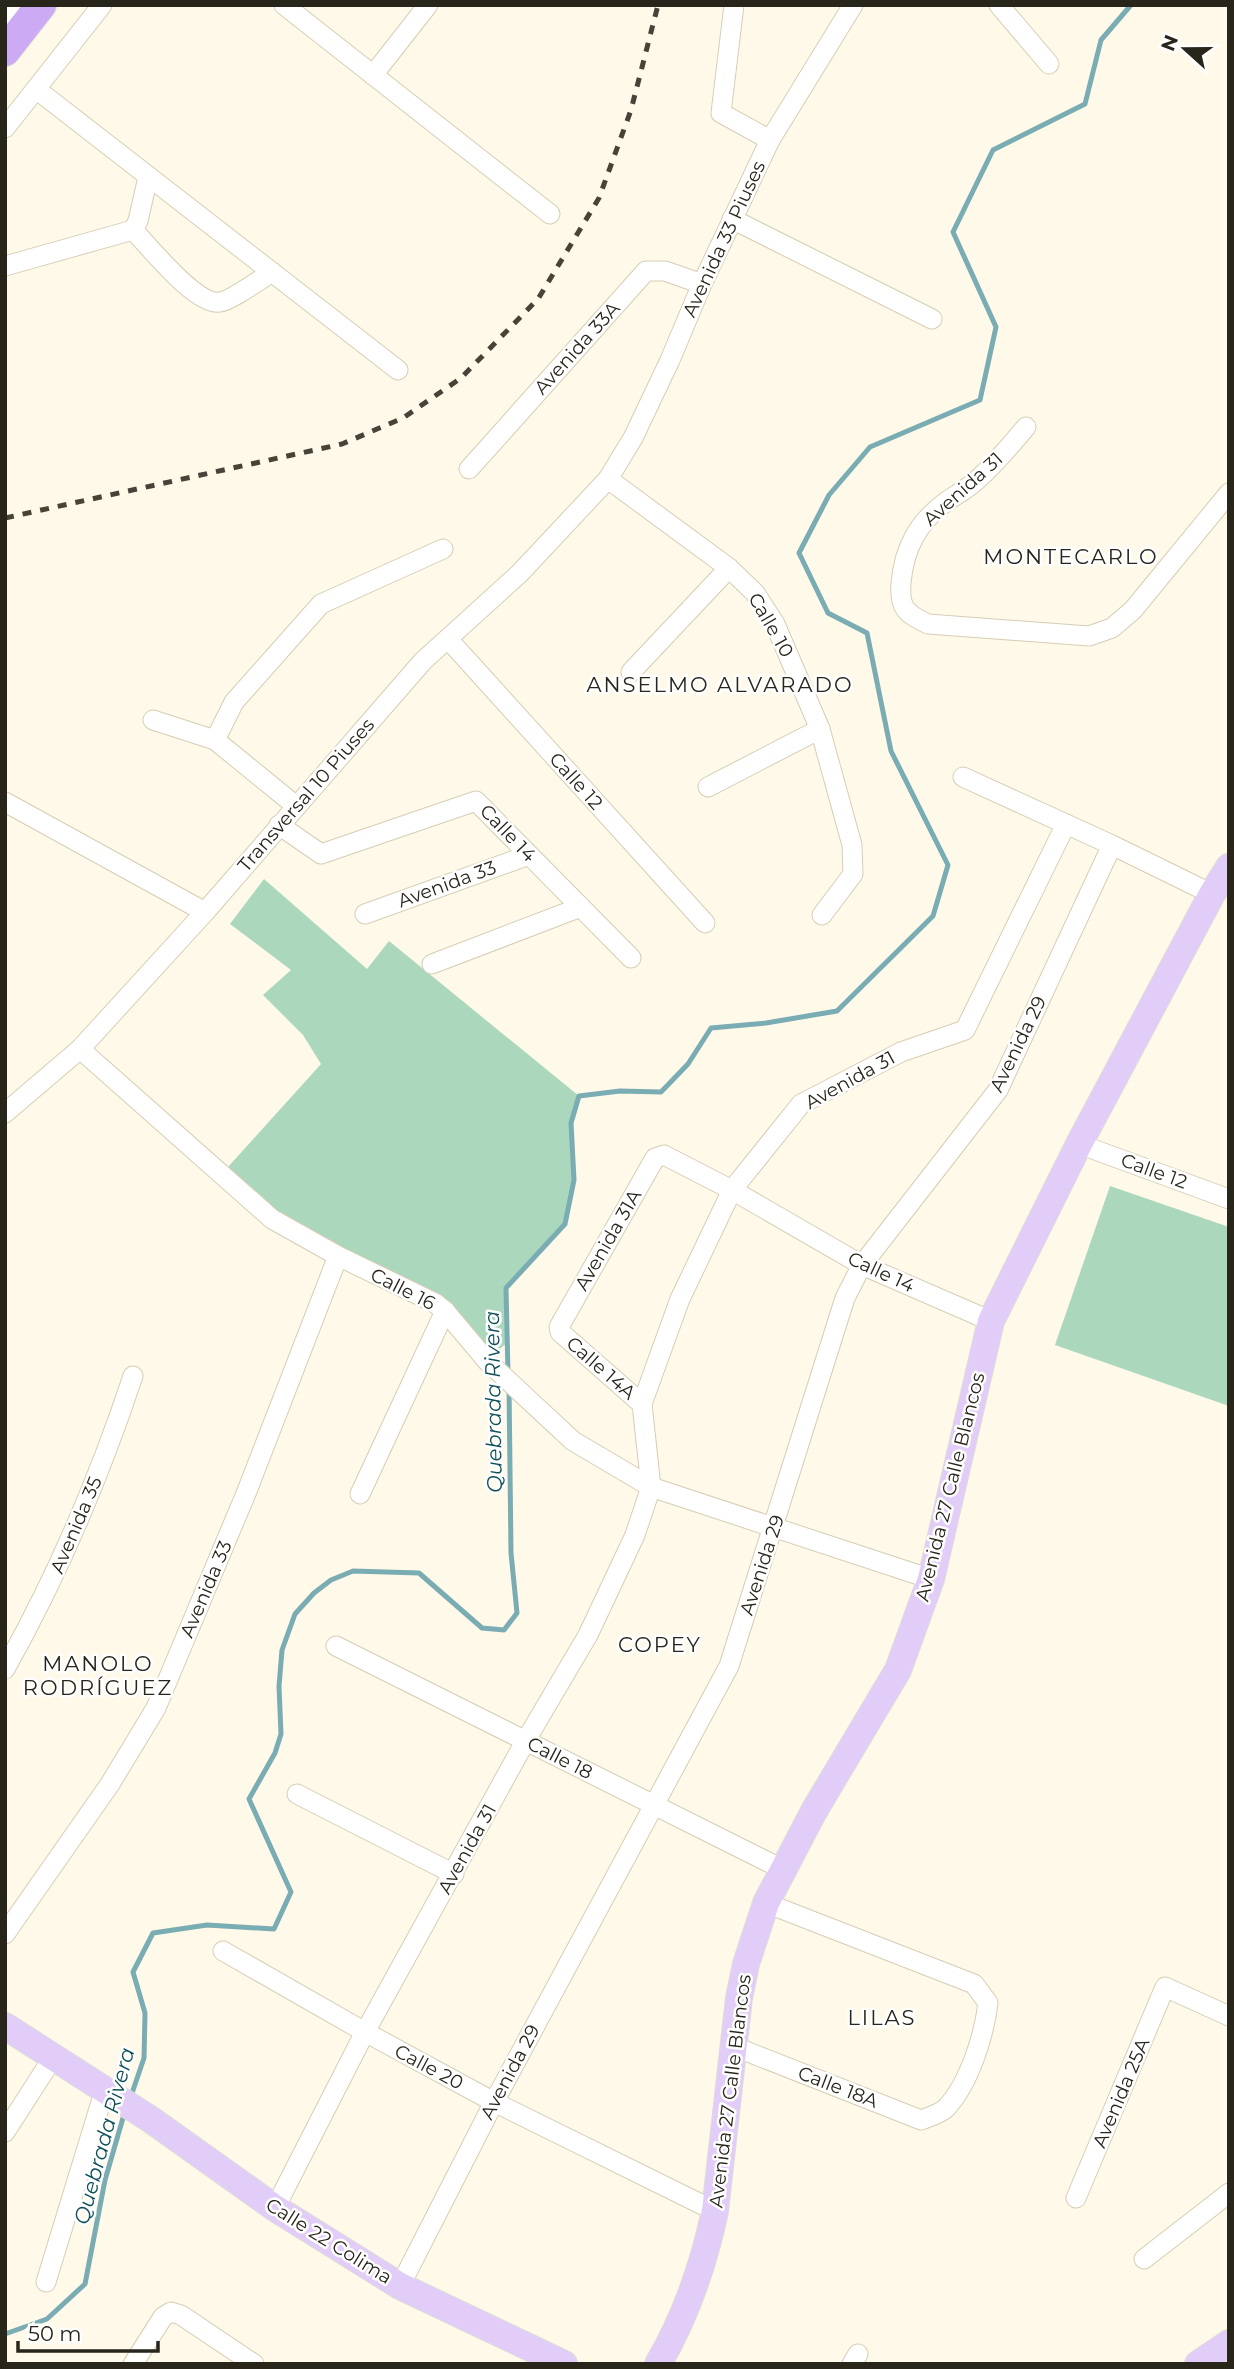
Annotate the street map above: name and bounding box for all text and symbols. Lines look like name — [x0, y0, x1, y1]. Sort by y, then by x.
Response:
north arrow — [1150, 14, 1220, 84]
text: N — [1156, 32, 1183, 54]
street label: Avenida 33 Piuses — [678, 157, 770, 321]
street label: Avenida 33A — [529, 297, 625, 399]
street label: Avenida 31 — [918, 447, 1008, 531]
district label: MONTECARLO — [983, 544, 1159, 569]
street label: Calle 10 — [743, 589, 799, 661]
district label: ANSELMO ALVARADO — [586, 672, 854, 697]
street label: Transversal 10 Piuses — [233, 713, 379, 877]
street label: Calle 12 — [544, 748, 608, 814]
street label: Calle 14 — [475, 800, 541, 867]
street label: Avenida 33 — [395, 856, 499, 912]
street label: Avenida 29 — [985, 992, 1051, 1096]
street label: Avenida 31 — [801, 1046, 899, 1114]
street label: Calle 12 — [1118, 1148, 1190, 1194]
street label: Avenida 31A — [570, 1185, 646, 1295]
street label: Calle 14 — [844, 1247, 918, 1298]
street label: Calle 16 — [367, 1263, 439, 1315]
water label: Quebrada Rivera — [479, 1311, 507, 1493]
street label: Calle 14A — [562, 1332, 641, 1405]
street label: Avenida 27 Calle Blancos — [910, 1370, 990, 1604]
street label: Avenida 35 — [45, 1473, 107, 1577]
street label: Avenida 29 — [735, 1512, 789, 1618]
street label: Avenida 33 — [175, 1537, 237, 1641]
district label: COPEY — [618, 1632, 702, 1657]
district label: MANOLO RODRÍGUEZ — [23, 1651, 173, 1700]
street label: Calle 18 — [524, 1732, 596, 1784]
street label: Avenida 31 — [433, 1800, 501, 1898]
street label: Avenida 27 Calle Blancos — [704, 1973, 756, 2209]
district label: LILAS — [847, 2005, 917, 2030]
street label: Avenida 29 — [475, 2021, 545, 2123]
street label: Avenida 25A — [1088, 2034, 1155, 2151]
street label: Calle 20 — [391, 2039, 467, 2095]
water label: Quebrada Rivera — [68, 2045, 140, 2227]
street label: Calle 18A — [795, 2061, 882, 2113]
street label: Calle 22 Colima — [262, 2193, 396, 2289]
scale bar — [18, 2310, 158, 2354]
text: 50 m — [28, 2321, 82, 2346]

